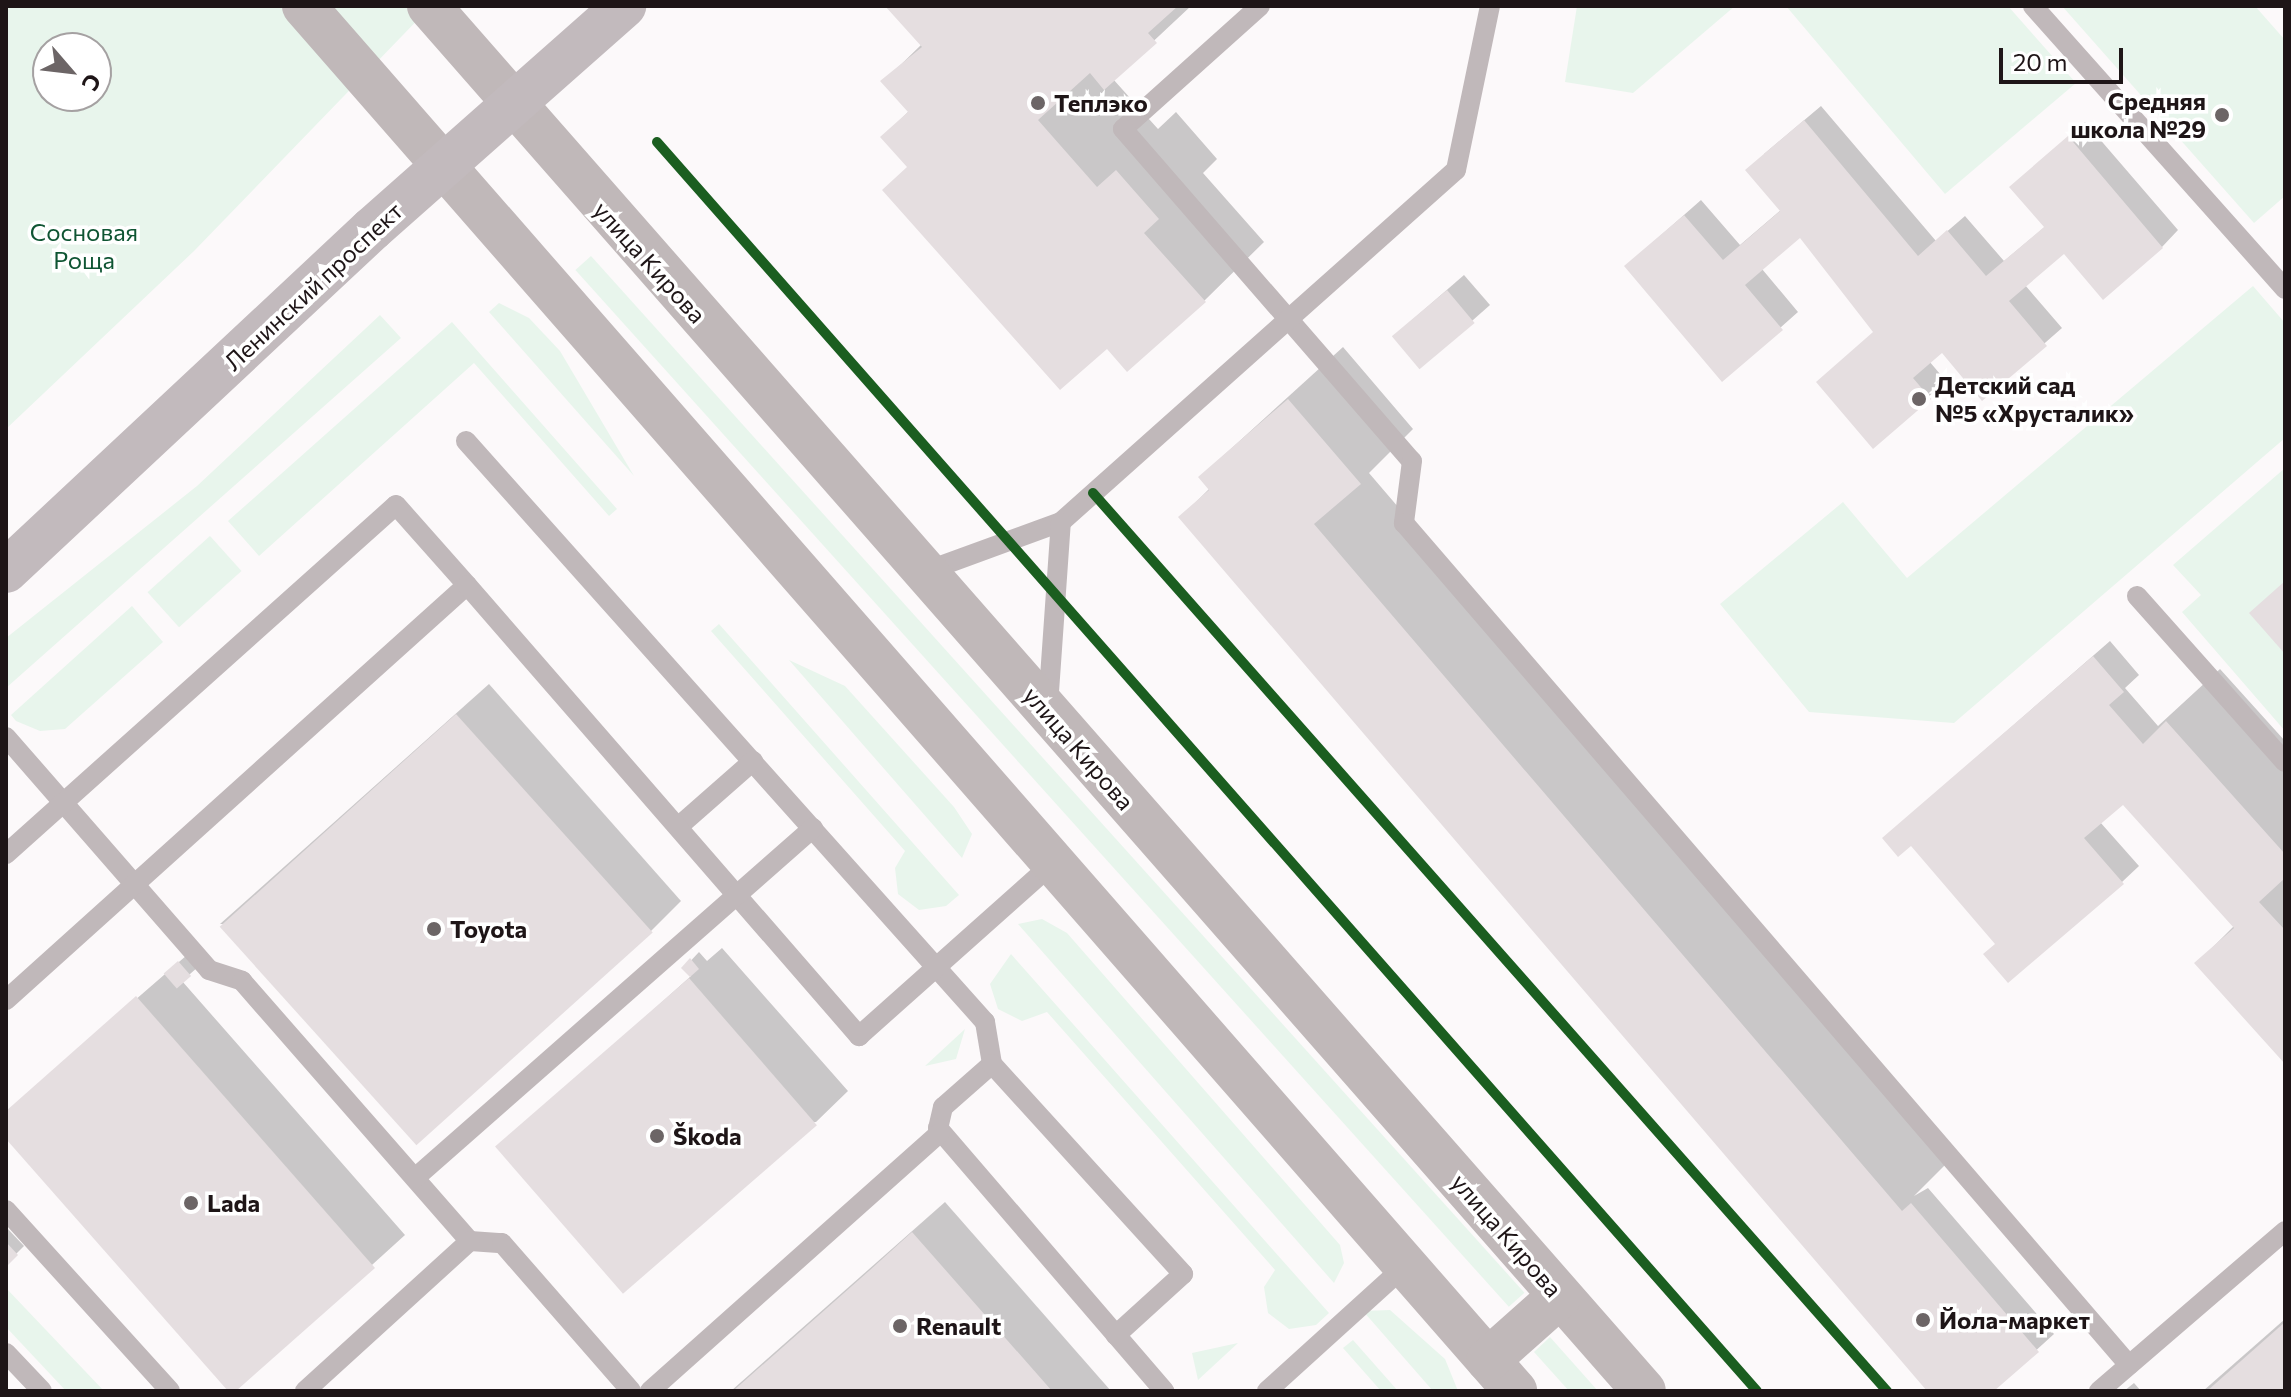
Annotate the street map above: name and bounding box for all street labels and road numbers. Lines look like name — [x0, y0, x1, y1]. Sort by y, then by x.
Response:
street label: улица Кирова — [588, 195, 712, 329]
street label: Ленинский проспект — [218, 196, 408, 376]
street label: улица Кирова — [1018, 681, 1140, 815]
street label: улица Кирова — [1446, 1168, 1568, 1302]

